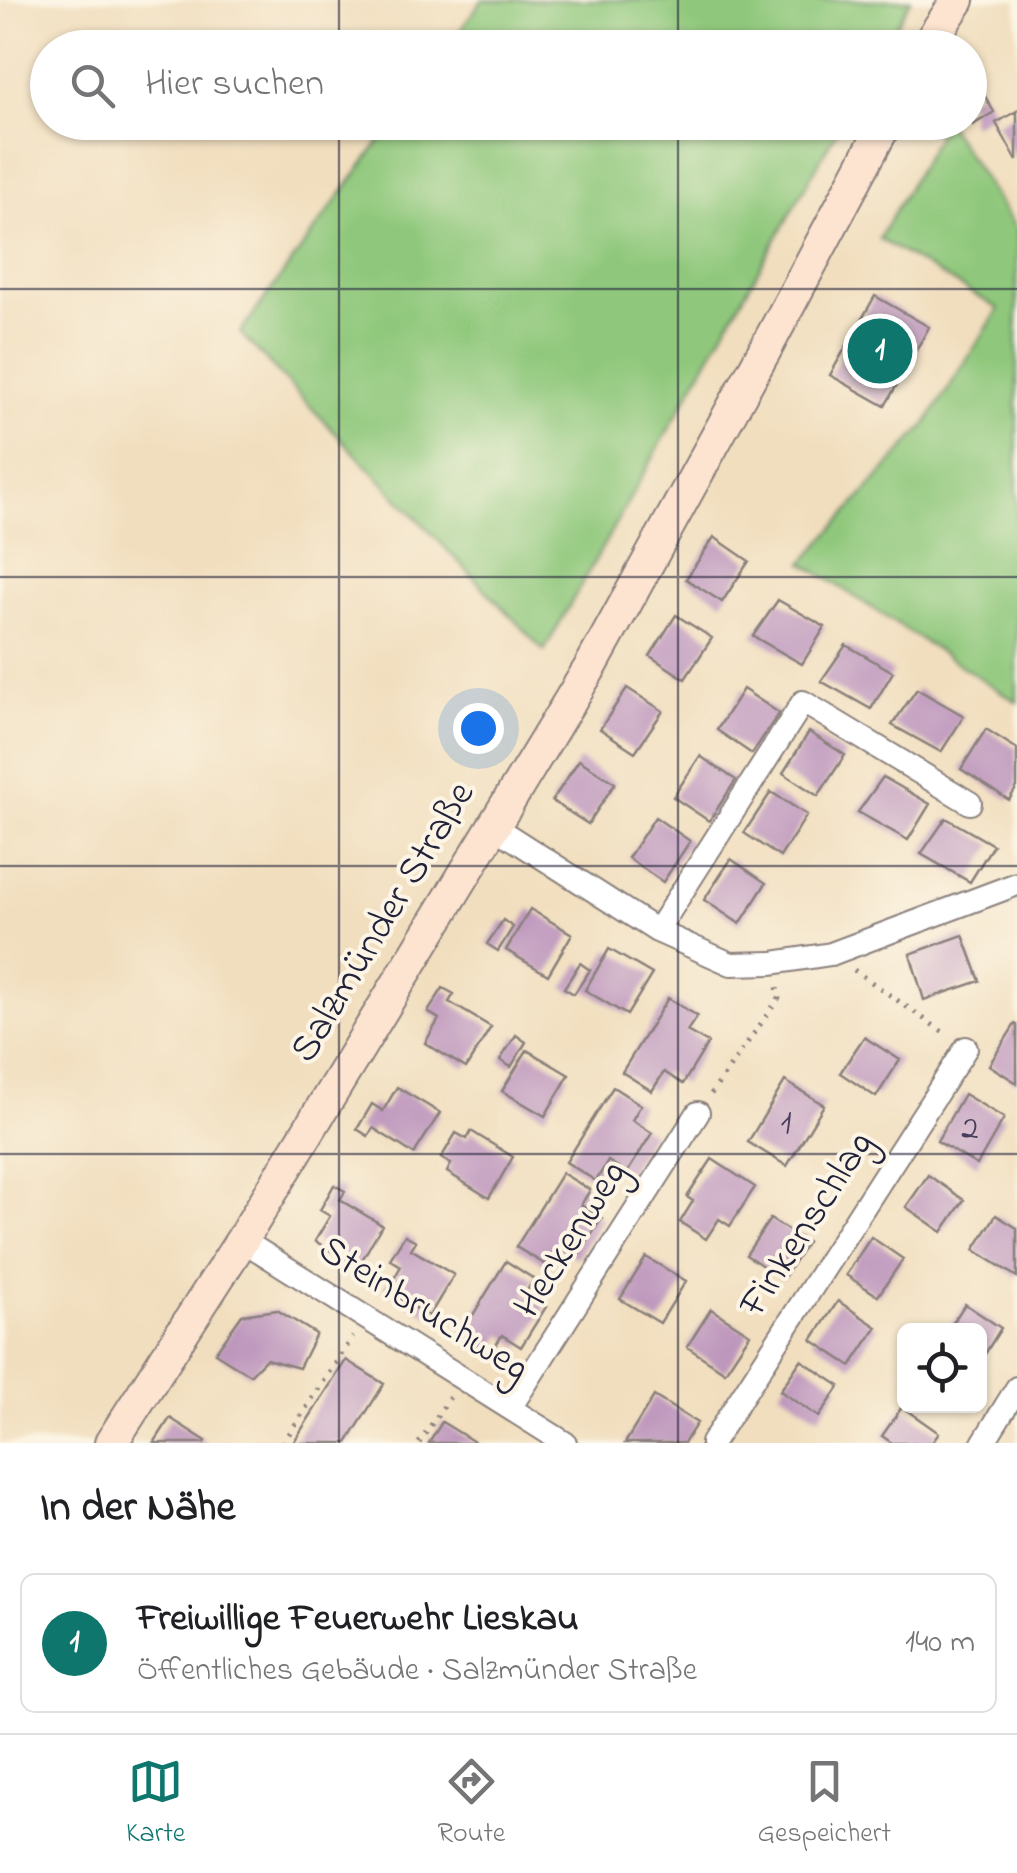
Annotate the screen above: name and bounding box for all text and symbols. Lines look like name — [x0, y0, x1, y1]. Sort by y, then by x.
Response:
search box — [30, 30, 987, 140]
text: Hier suchen — [145, 57, 324, 113]
icon: search — [65, 58, 120, 113]
pin: 1 — [848, 314, 912, 388]
your location — [453, 703, 504, 754]
street label: Salzmünder Straße — [277, 771, 491, 1075]
house number: 1 — [780, 1099, 792, 1150]
house number: 2 — [961, 1104, 979, 1155]
street label: Finkenschlag — [725, 1120, 890, 1331]
street label: Heckenweg — [500, 1150, 644, 1330]
street label: Steinbruchweg — [306, 1222, 540, 1398]
map controls — [897, 1323, 987, 1413]
button: locate — [897, 1323, 987, 1413]
text: In der Nähe — [40, 1478, 235, 1539]
text: Freiwillige Feuerwehr Lieskau — [137, 1592, 579, 1648]
text: 1 — [69, 1620, 80, 1667]
text: 140 m — [905, 1620, 975, 1667]
text: Öffentliches Gebäude · Salzmünder Straße — [137, 1648, 697, 1695]
tab: Karte — [126, 1754, 185, 1855]
tab: Route — [437, 1754, 505, 1855]
tab: Gespeichert — [757, 1754, 891, 1855]

